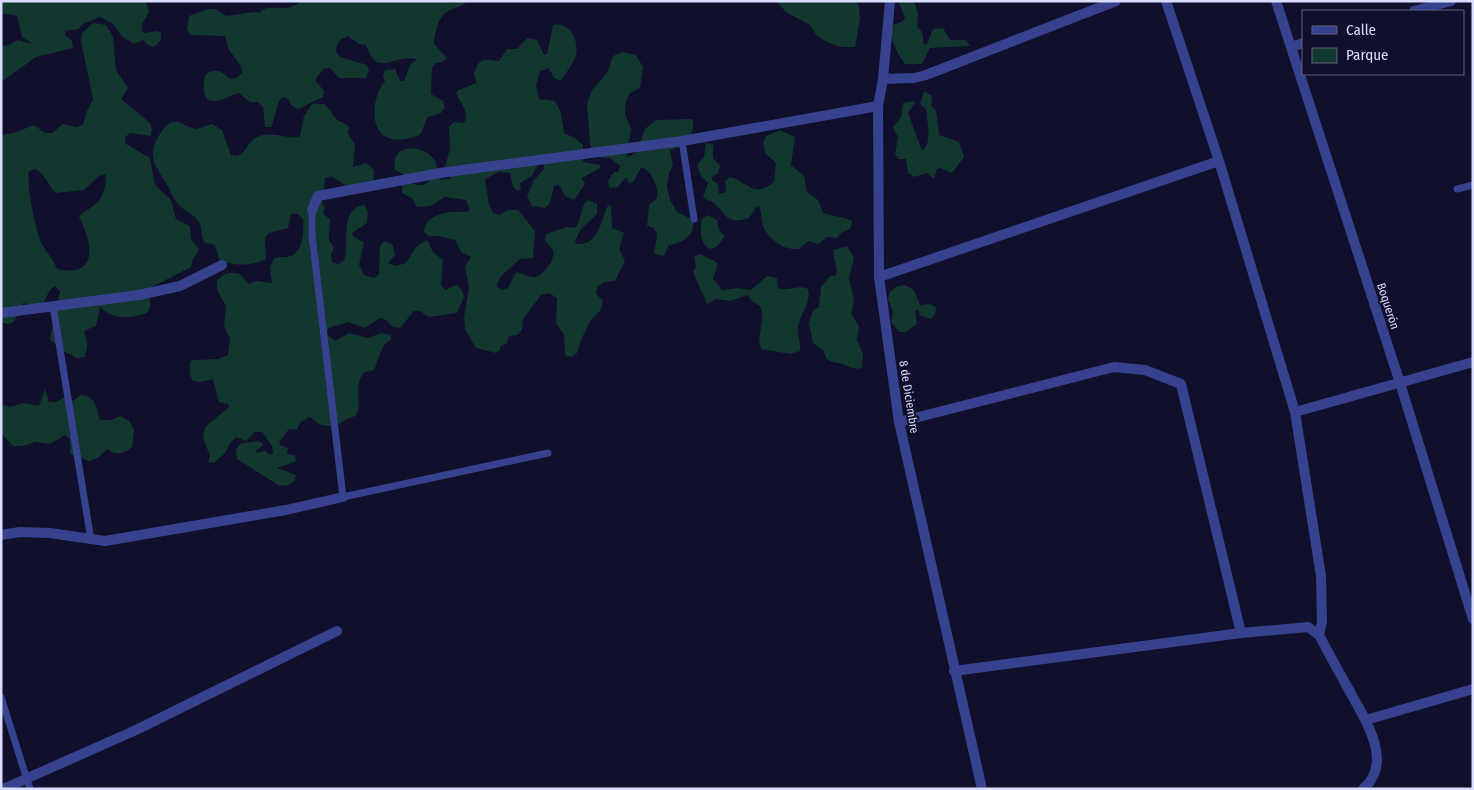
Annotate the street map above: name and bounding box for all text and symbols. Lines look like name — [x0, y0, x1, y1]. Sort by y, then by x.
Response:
legend — [1302, 10, 1464, 75]
text: Calle — [1346, 21, 1376, 39]
text: Parque — [1346, 46, 1389, 64]
street label: Boquerón — [1374, 281, 1402, 331]
street label: 8 de Diciembre — [896, 360, 922, 434]

